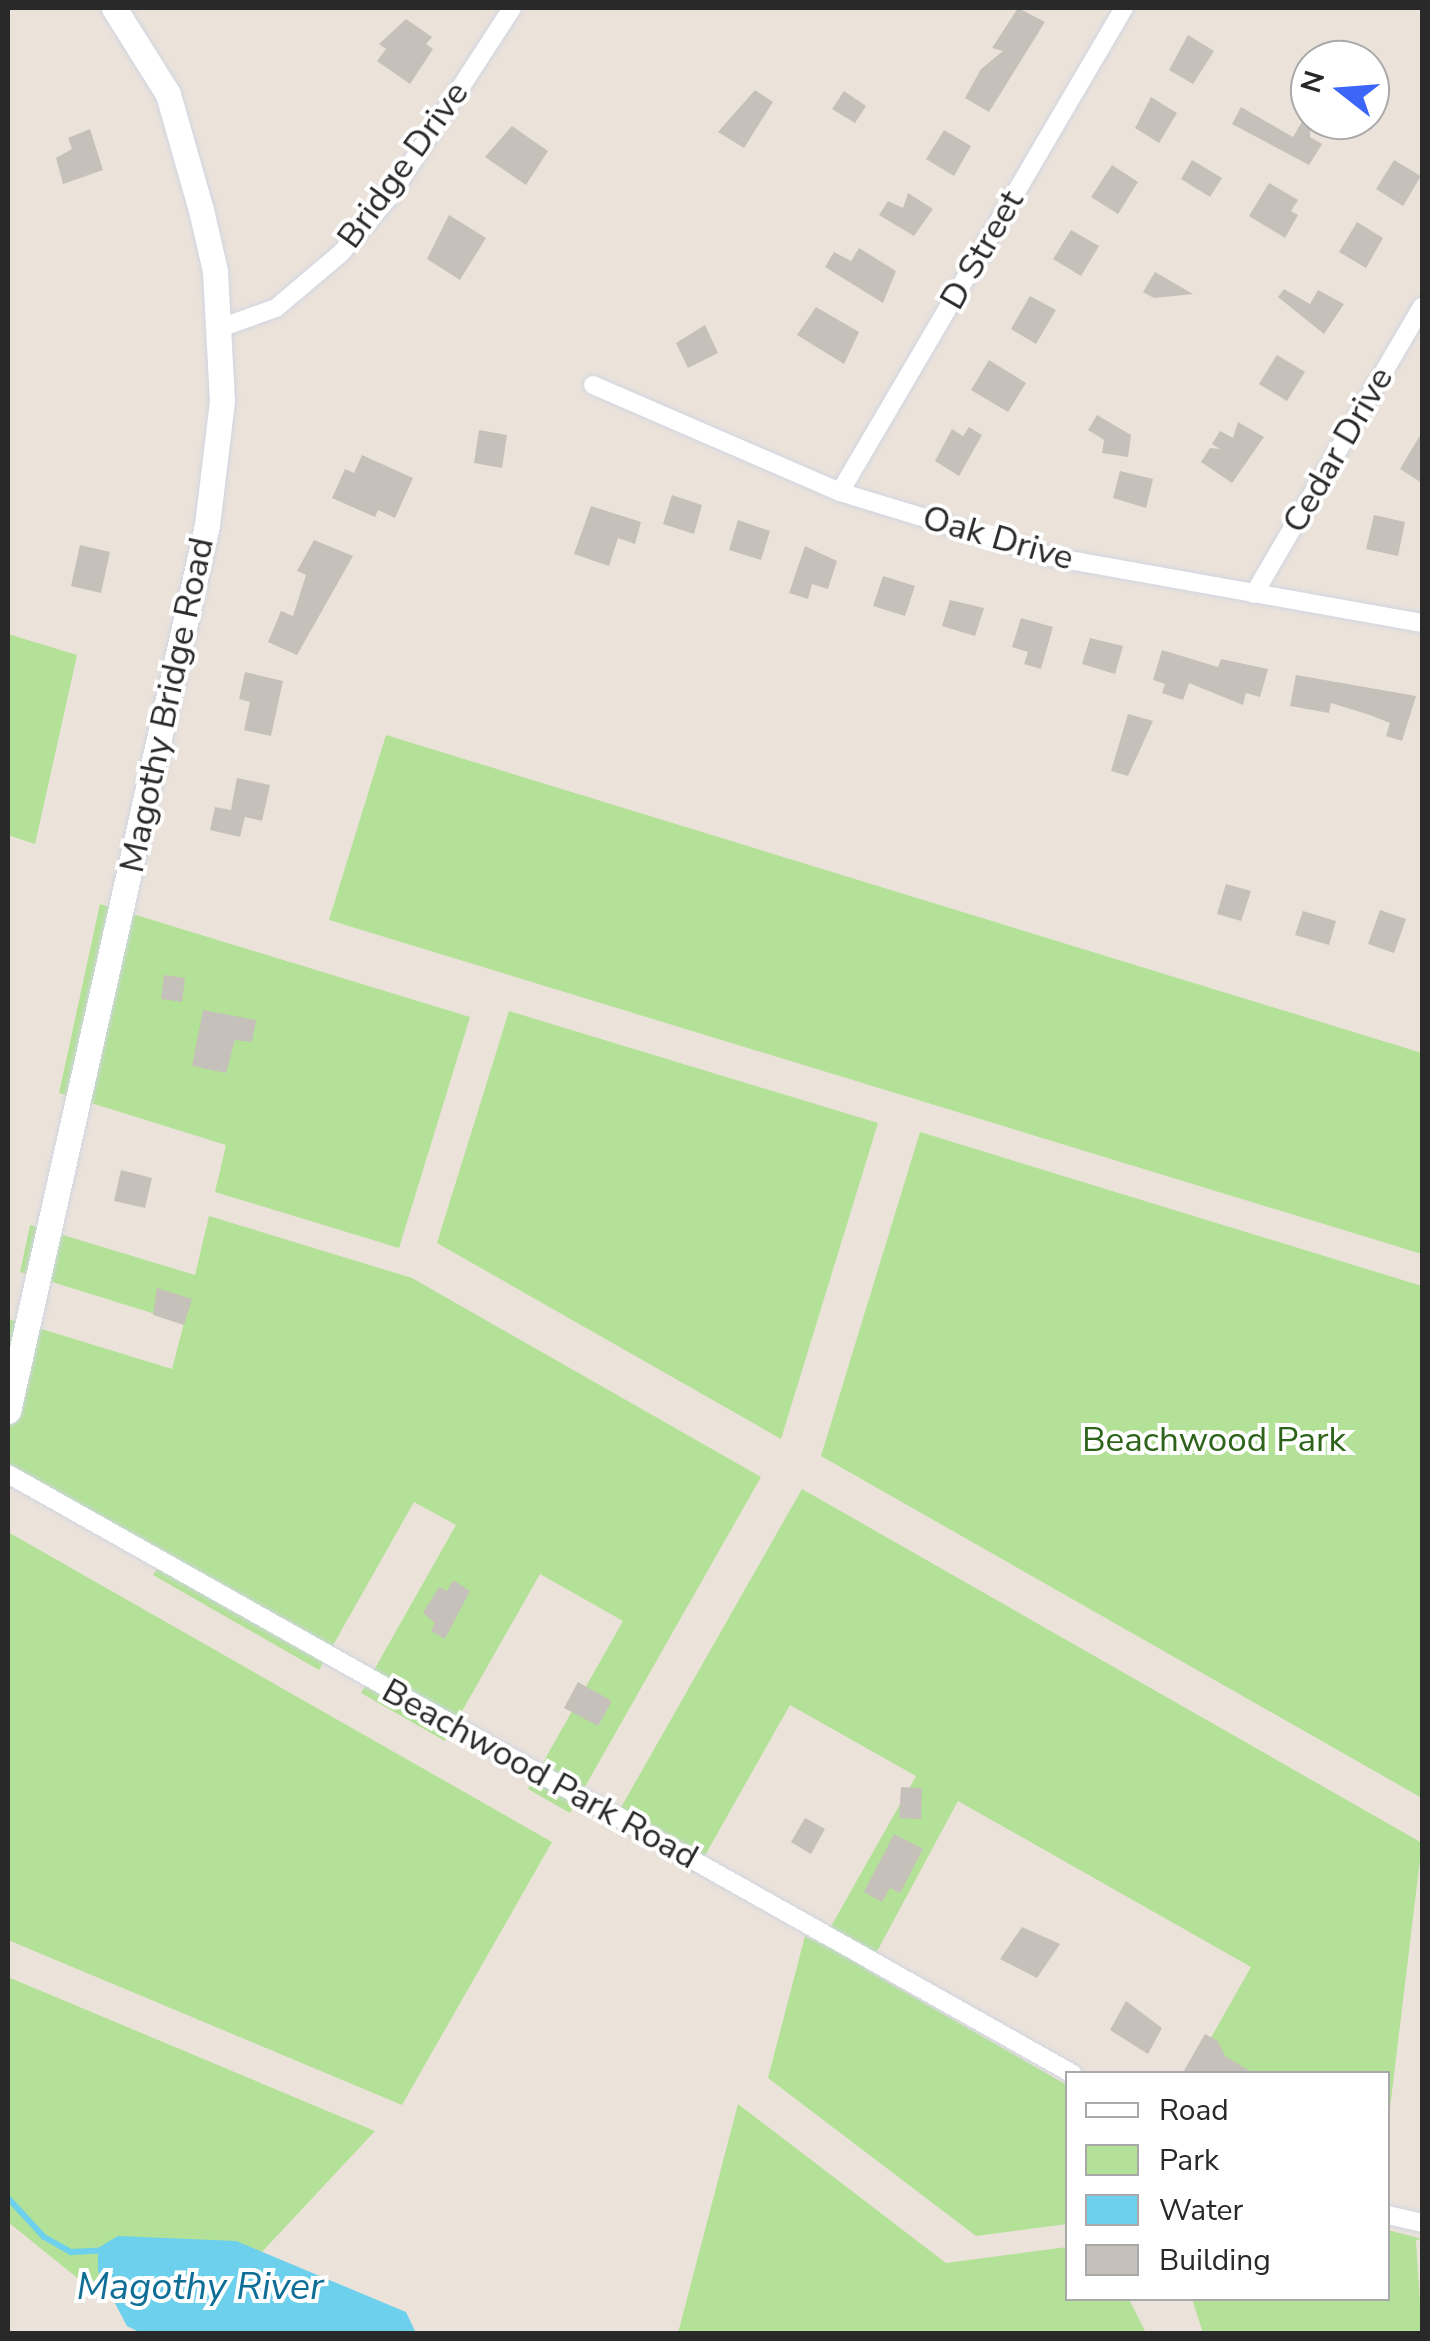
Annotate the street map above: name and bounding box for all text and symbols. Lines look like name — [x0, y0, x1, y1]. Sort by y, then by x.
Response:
north arrow — [1290, 40, 1390, 140]
text: N — [1292, 66, 1334, 97]
street label: Bridge Drive — [328, 73, 478, 257]
street label: D Street — [931, 183, 1033, 317]
street label: Cedar Drive — [1274, 360, 1402, 540]
street label: Oak Drive — [918, 496, 1078, 580]
street label: Magothy Bridge Road — [111, 534, 223, 876]
park label: Beachwood Park — [1082, 1419, 1346, 1461]
street label: Beachwood Park Road — [375, 1670, 705, 1878]
legend — [1065, 2071, 1390, 2301]
text: Road — [1159, 2090, 1229, 2131]
text: Park — [1159, 2140, 1219, 2181]
text: Water — [1159, 2190, 1243, 2231]
text: Building — [1159, 2240, 1271, 2281]
water label: Magothy River — [76, 2264, 324, 2310]

